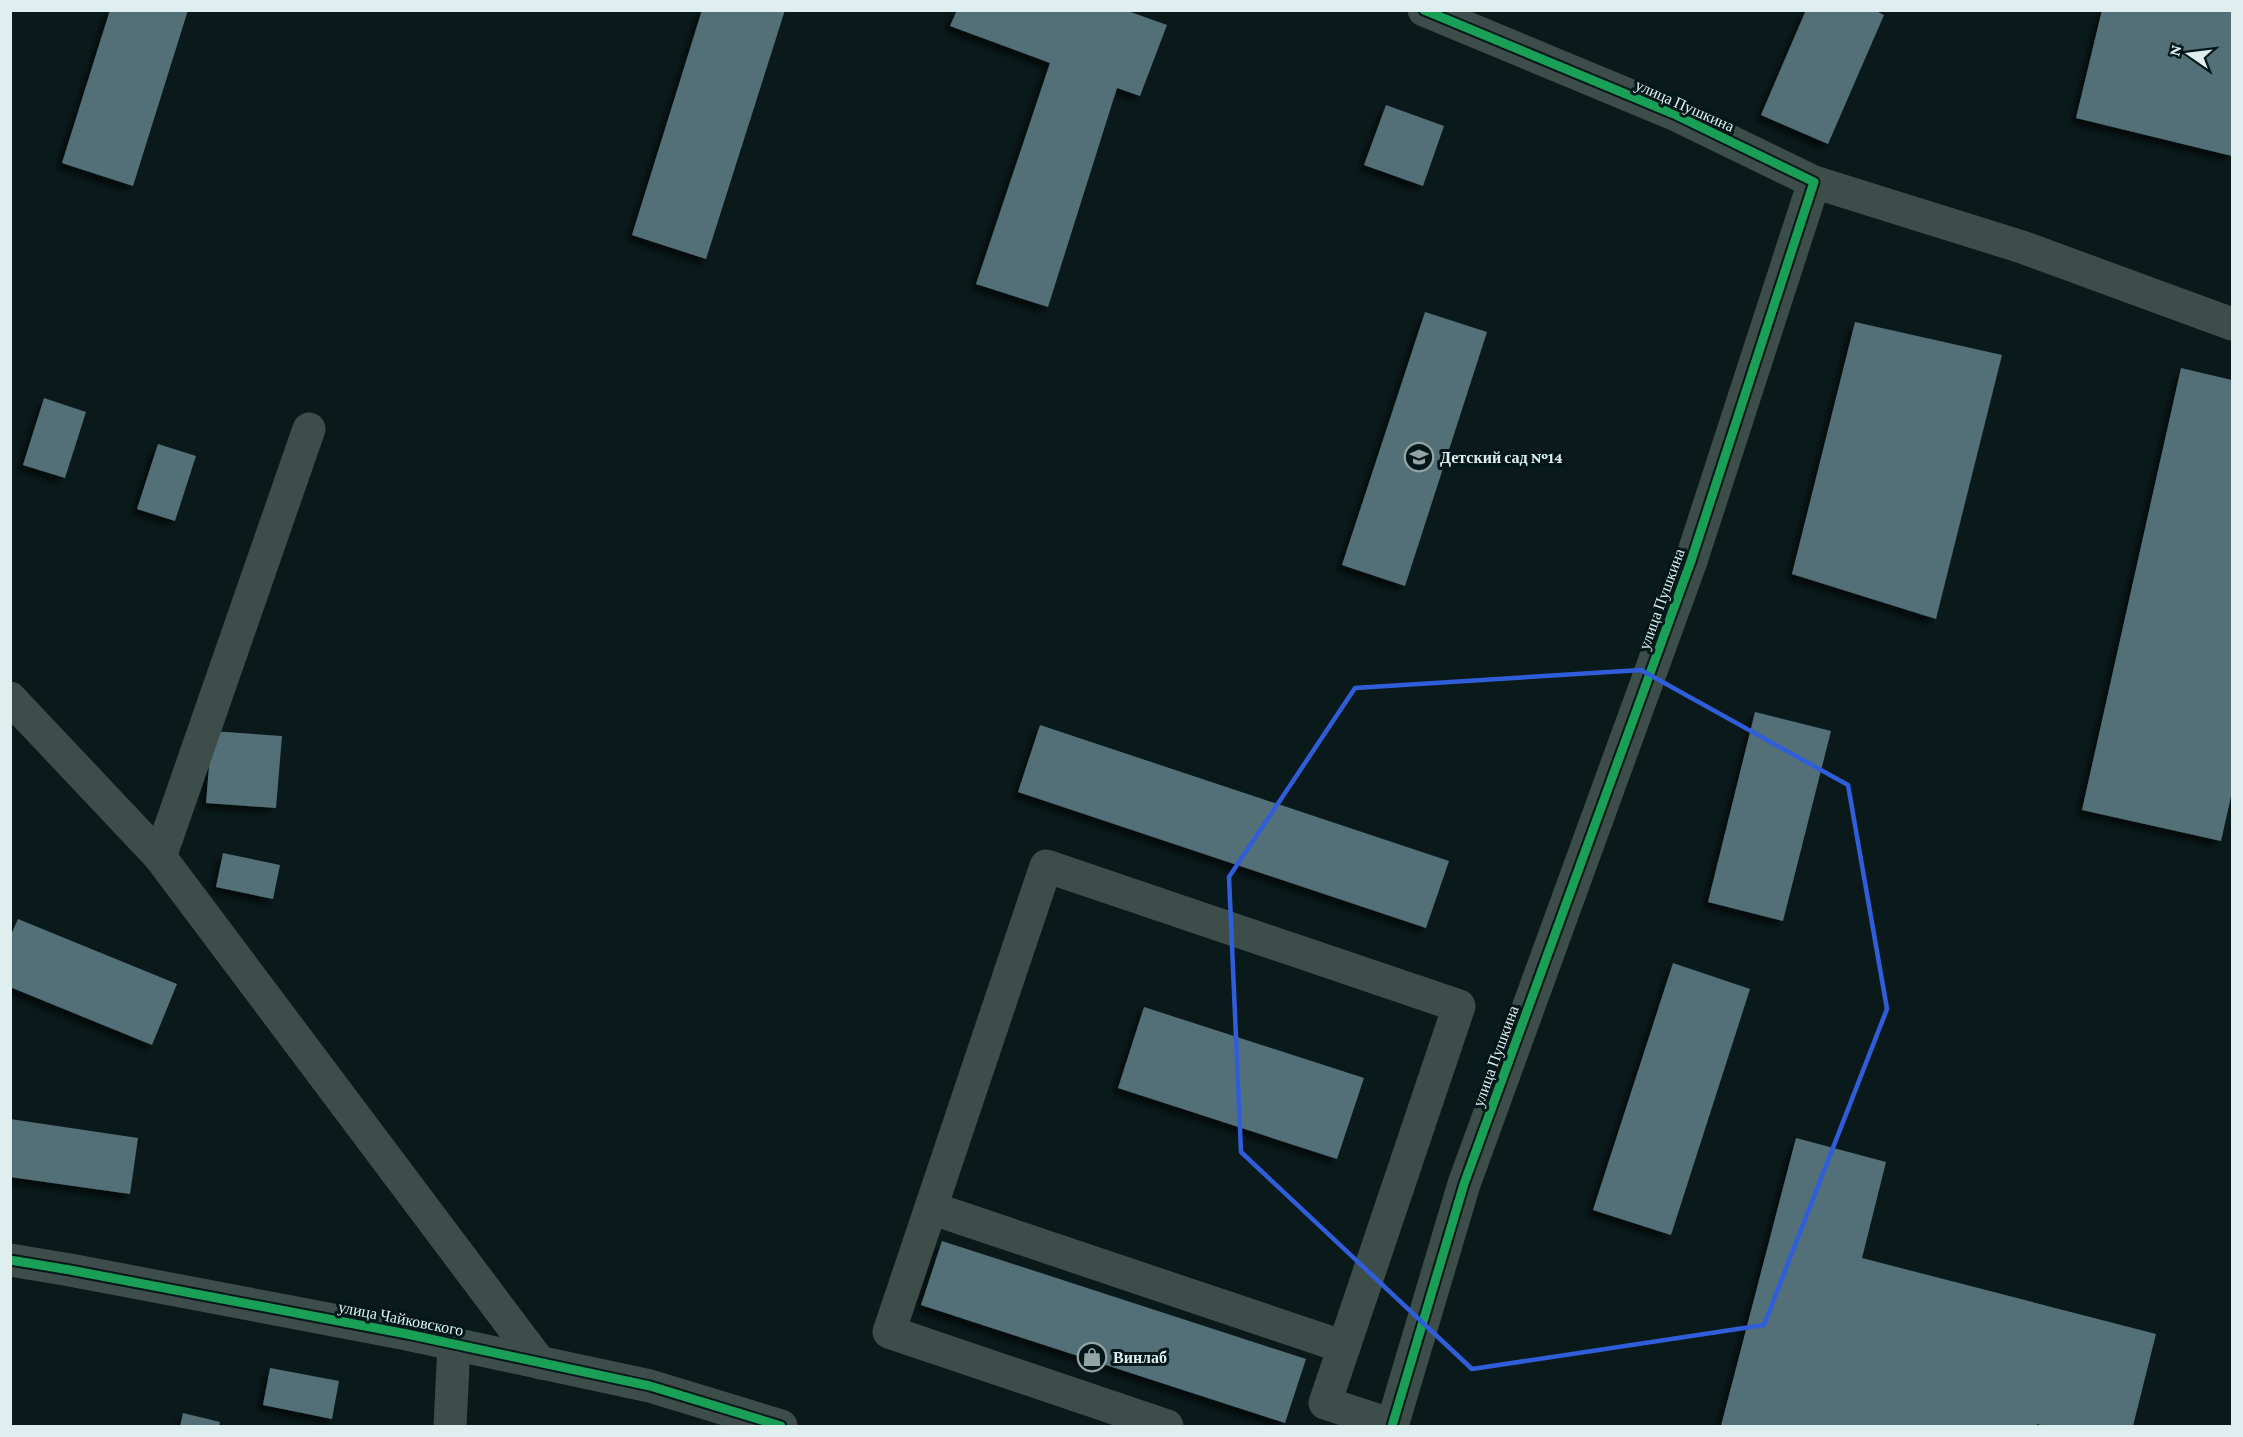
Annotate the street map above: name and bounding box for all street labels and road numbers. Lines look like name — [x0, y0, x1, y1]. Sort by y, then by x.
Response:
street label: улица Пушкина — [1632, 76, 1737, 136]
street label: улица Пушкина — [1635, 546, 1689, 652]
street label: улица Пушкина — [1469, 1003, 1523, 1109]
street label: улица Чайковского — [337, 1298, 465, 1340]

